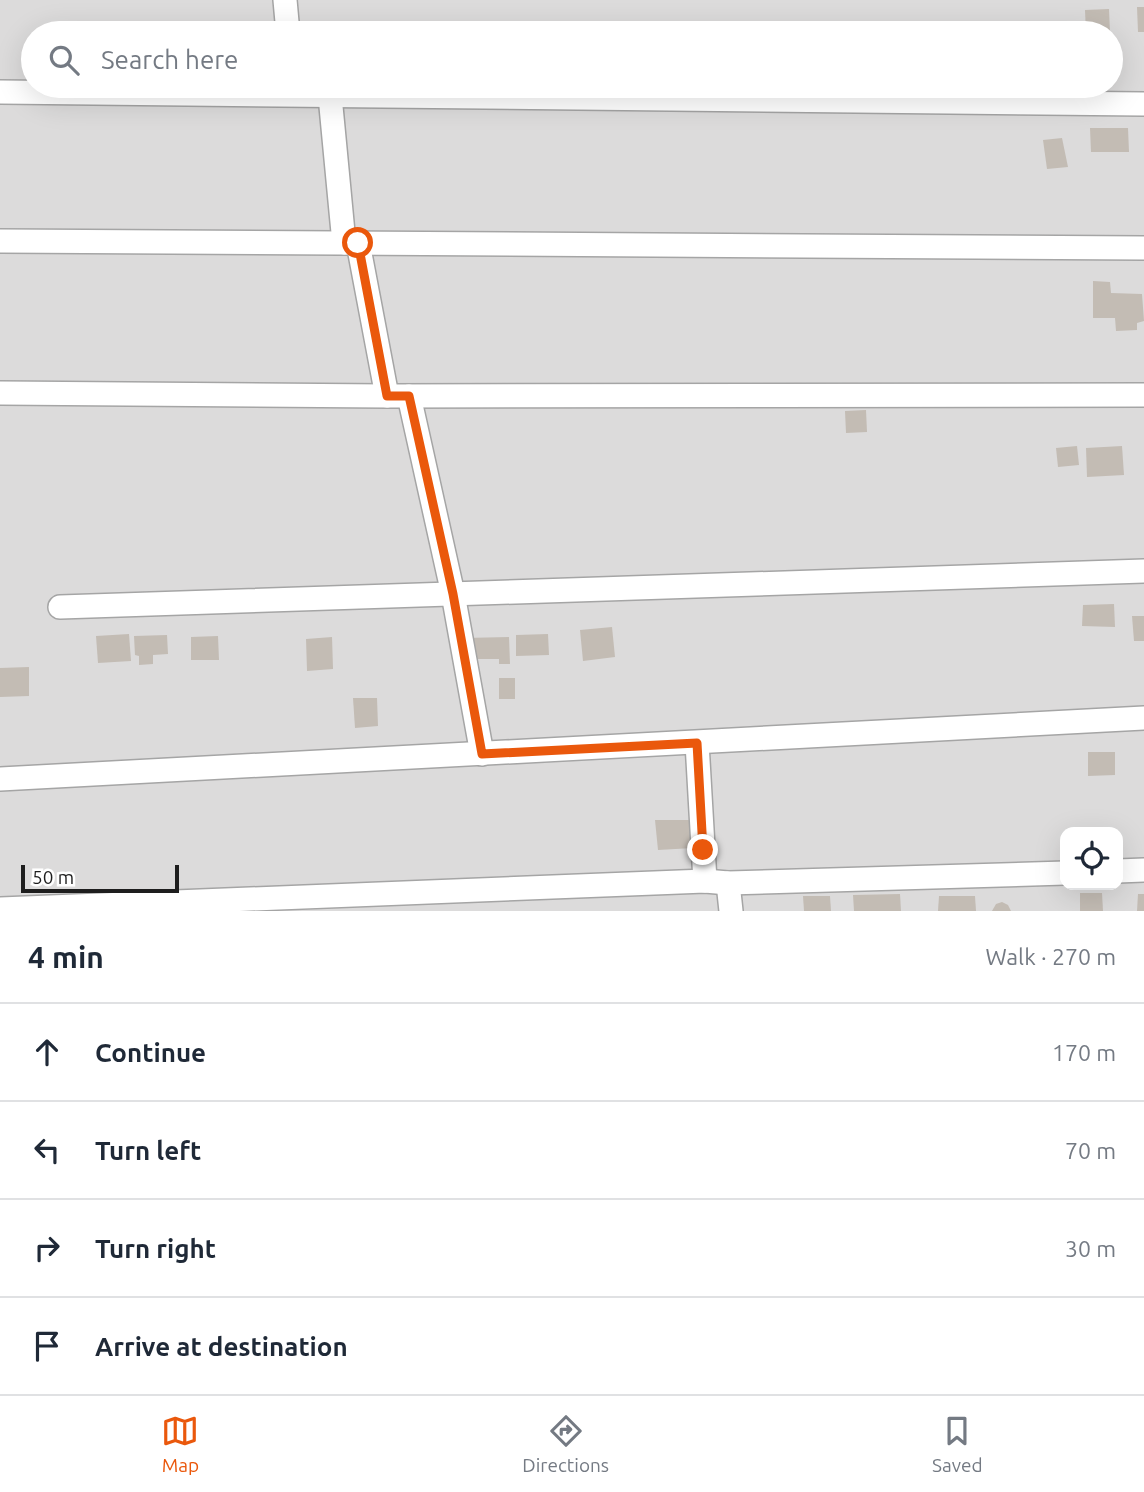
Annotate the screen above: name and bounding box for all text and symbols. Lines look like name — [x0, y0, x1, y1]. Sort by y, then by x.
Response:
search box — [21, 21, 1123, 98]
icon: search — [45, 41, 83, 79]
text: Search here — [101, 45, 238, 74]
route start — [342, 227, 373, 258]
map controls — [1060, 827, 1123, 890]
button: locate — [1060, 827, 1123, 890]
route end — [687, 834, 718, 865]
scale bar — [21, 862, 178, 894]
text: 50 m — [32, 866, 74, 888]
text: 4 min — [28, 940, 104, 974]
text: Walk · 270 m — [985, 944, 1116, 969]
icon: ahead — [28, 1033, 66, 1071]
text: Continue — [95, 1038, 206, 1067]
text: 170 m — [1052, 1040, 1116, 1065]
icon: left — [28, 1131, 66, 1169]
text: Turn left — [95, 1136, 201, 1165]
text: 70 m — [1065, 1138, 1116, 1163]
icon: right — [28, 1229, 66, 1267]
text: Turn right — [95, 1234, 216, 1263]
text: 30 m — [1065, 1236, 1116, 1261]
icon: arrive — [28, 1327, 66, 1365]
text: Arrive at destination — [95, 1332, 348, 1361]
tab: Map — [161, 1412, 199, 1476]
tab: Directions — [522, 1412, 609, 1476]
tab: Saved — [932, 1412, 983, 1476]

